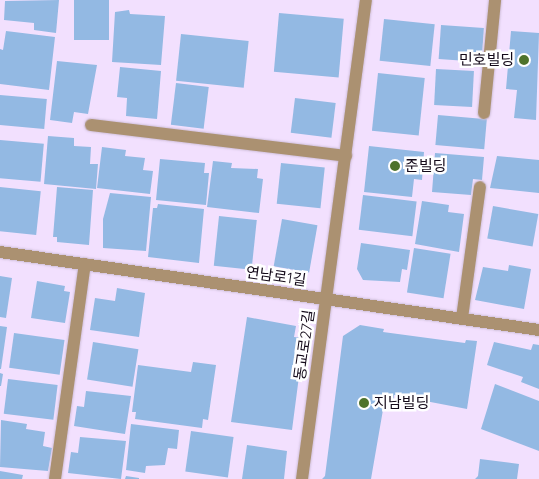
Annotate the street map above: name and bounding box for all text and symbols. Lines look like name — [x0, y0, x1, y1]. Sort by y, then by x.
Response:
place label: 민호빌딩 — [459, 51, 514, 69]
marker: 민호빌딩 — [518, 54, 530, 66]
place label: 준빌딩 — [405, 157, 446, 175]
marker: 준빌딩 — [389, 160, 401, 172]
street label: 연남로1길 — [245, 263, 307, 289]
street label: 동교로27길 — [290, 309, 318, 381]
place label: 지남빌딩 — [374, 394, 429, 412]
marker: 지남빌딩 — [358, 397, 370, 409]

